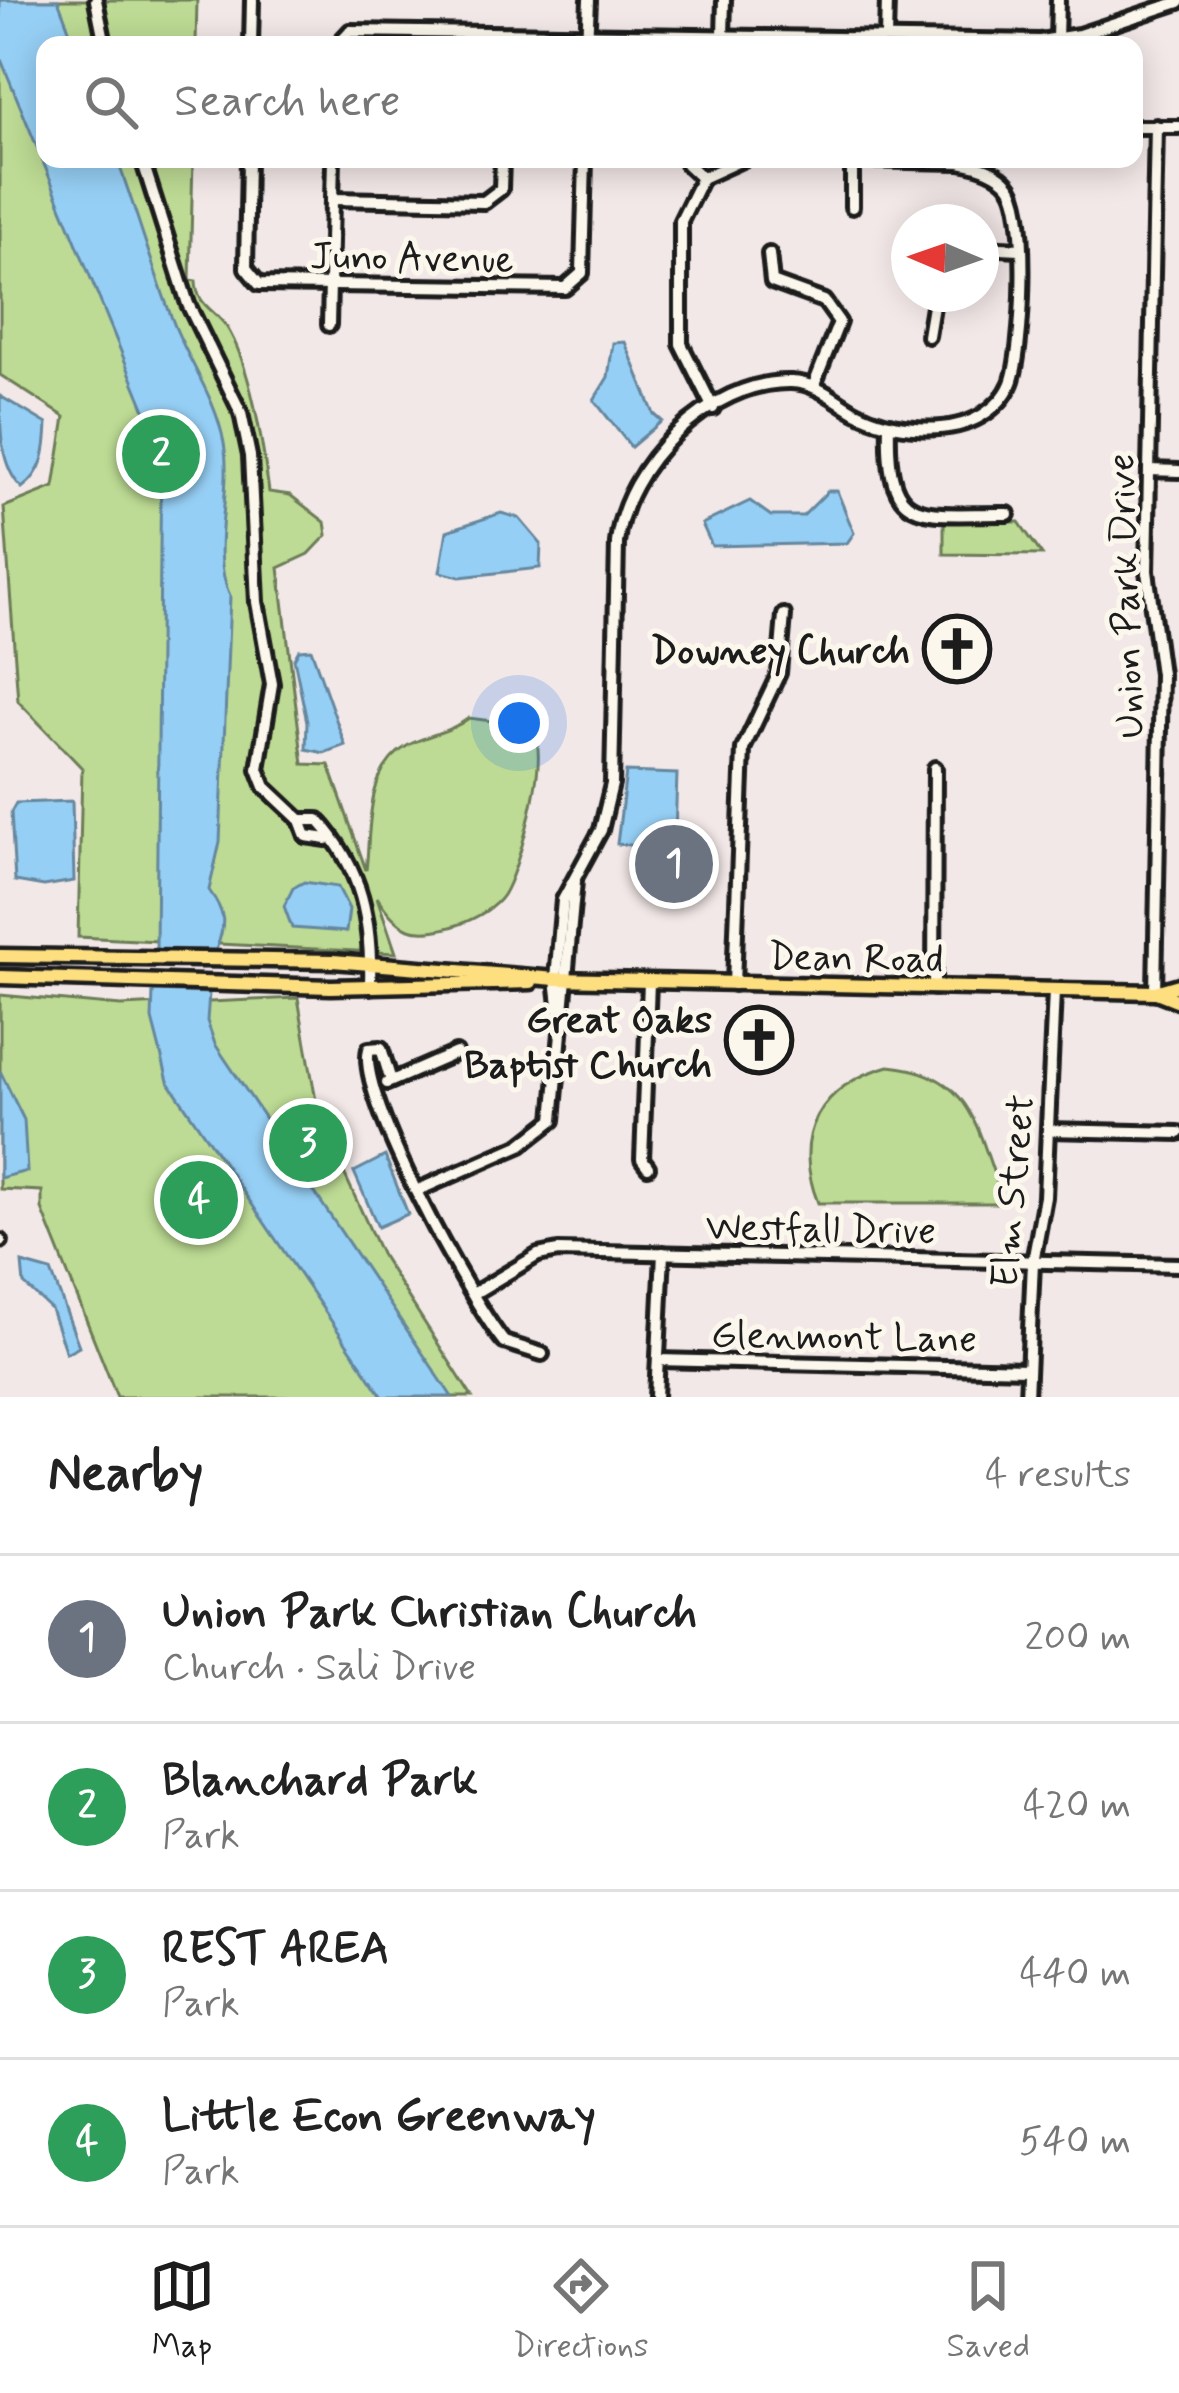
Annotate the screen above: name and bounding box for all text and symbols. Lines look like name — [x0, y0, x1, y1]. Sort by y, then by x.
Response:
search box — [36, 36, 1143, 168]
icon: search — [78, 69, 144, 135]
text: Search here — [174, 73, 401, 132]
north arrow — [891, 204, 999, 312]
street label: Juno Avenue — [310, 232, 514, 287]
pin: 2 — [122, 409, 200, 499]
street label: Union Park Drive — [1097, 452, 1158, 739]
church icon: Downey Church — [922, 614, 992, 684]
place label: Downey Church — [651, 627, 910, 678]
your location — [489, 693, 549, 753]
pin: 1 — [635, 819, 713, 909]
street label: Dean Road — [768, 932, 944, 987]
place label: Great Oaks Baptist Church — [464, 996, 712, 1092]
church icon: Great Oaks Baptist Church — [724, 1005, 794, 1075]
street label: Elm Street — [981, 1093, 1048, 1290]
pin: 3 — [269, 1098, 347, 1188]
pin: 4 — [160, 1155, 238, 1245]
street label: Westfall Drive — [705, 1203, 937, 1258]
street label: Glenmont Lane — [710, 1311, 977, 1366]
text: Nearby — [48, 1442, 203, 1508]
text: 4 results — [985, 1450, 1131, 1501]
text: Union Park Christian Church — [162, 1584, 697, 1643]
text: 1 — [78, 1613, 96, 1664]
text: 200 m — [1025, 1613, 1131, 1664]
text: Church · Sali Drive — [162, 1643, 476, 1694]
text: Blanchard Park — [162, 1752, 478, 1811]
text: 2 — [77, 1781, 97, 1832]
text: 420 m — [1023, 1781, 1131, 1832]
text: Park — [162, 1811, 240, 1862]
text: REST AREA — [162, 1920, 389, 1979]
text: 3 — [78, 1949, 96, 2000]
text: 440 m — [1020, 1949, 1131, 2000]
text: Park — [162, 1979, 240, 2030]
text: Little Econ Greenway — [162, 2088, 596, 2147]
text: 4 — [76, 2117, 98, 2168]
text: 540 m — [1019, 2117, 1131, 2168]
text: Park — [162, 2147, 240, 2198]
tab: Map — [149, 2253, 215, 2369]
tab: Directions — [513, 2253, 649, 2369]
tab: Saved — [947, 2253, 1030, 2369]

